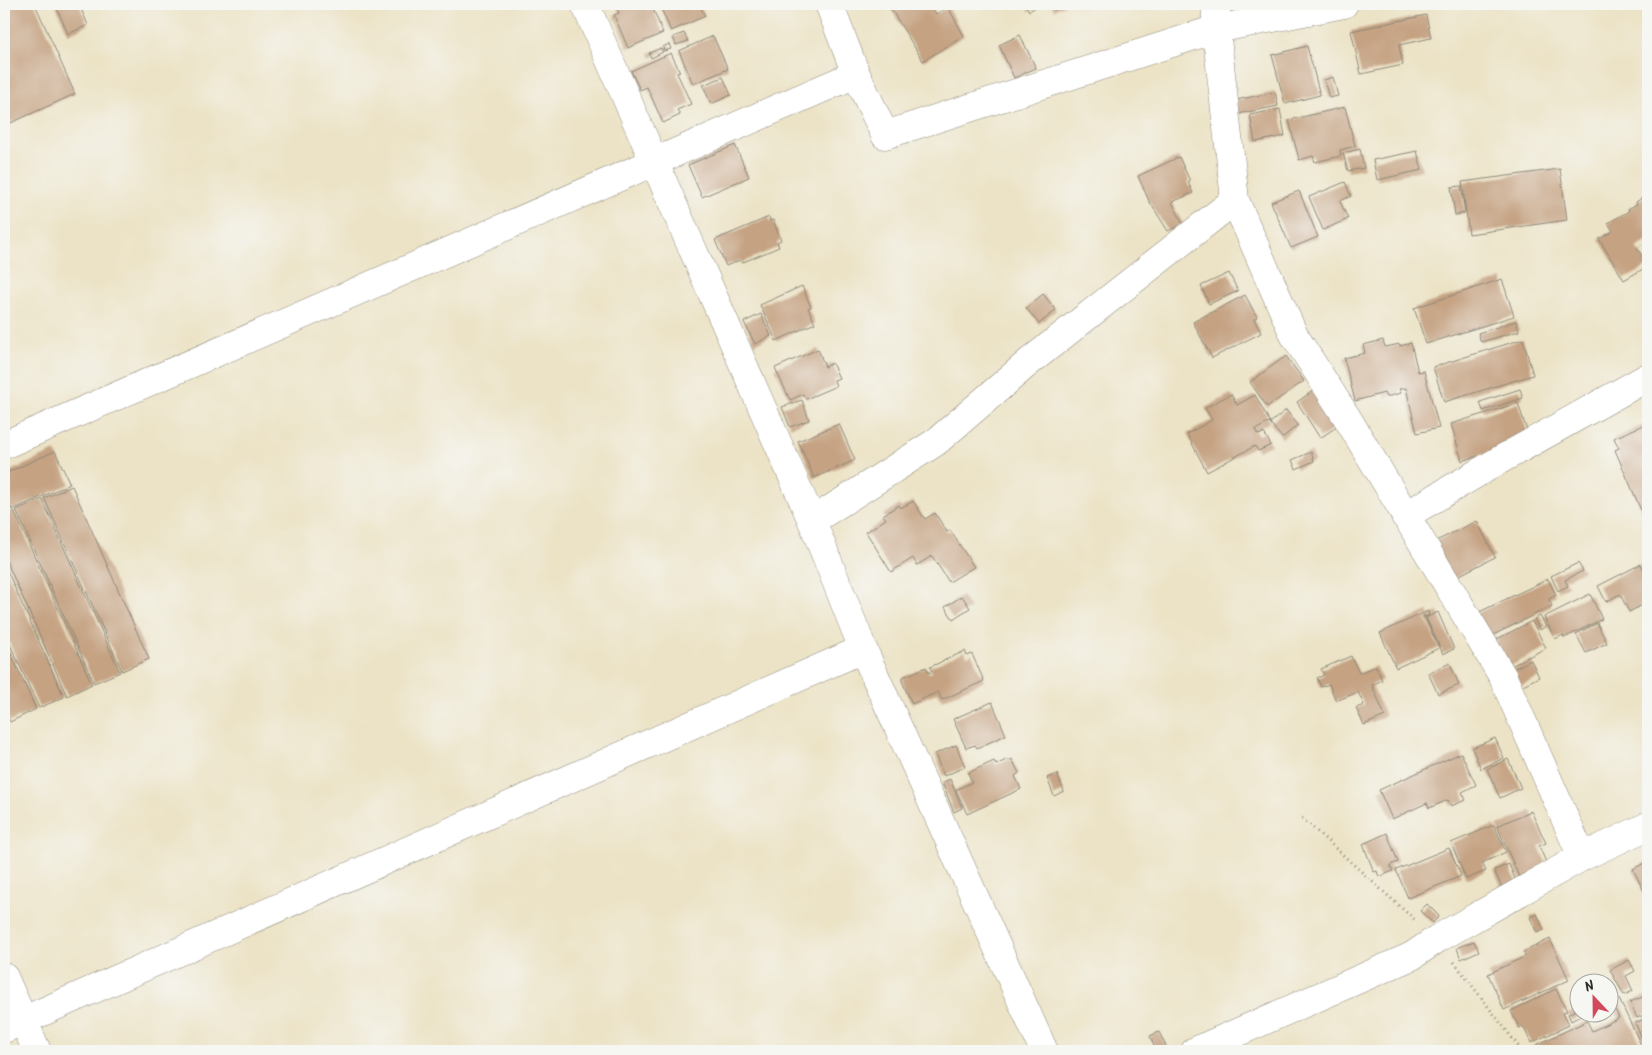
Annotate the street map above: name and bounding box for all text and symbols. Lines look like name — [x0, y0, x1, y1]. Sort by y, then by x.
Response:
north arrow — [1570, 972, 1620, 1022]
text: N — [1581, 975, 1598, 999]

